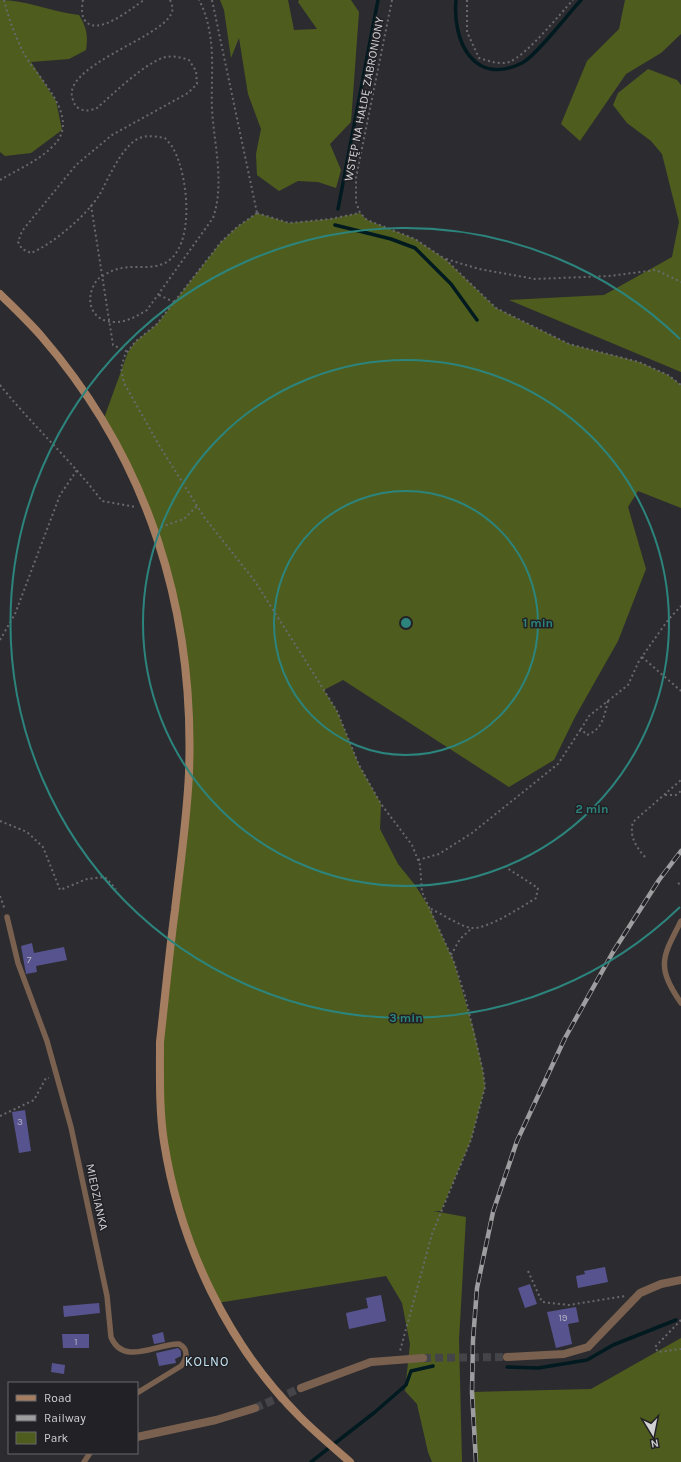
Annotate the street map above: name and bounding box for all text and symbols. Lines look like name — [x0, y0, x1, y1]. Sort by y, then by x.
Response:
street label: WSTĘP NA HAŁDĘ ZABRONIONY — [341, 15, 387, 182]
centre of rings — [399, 616, 413, 630]
text: 1 min — [523, 616, 553, 630]
text: 2 min — [575, 802, 609, 816]
house number: 7 — [27, 954, 32, 966]
text: 3 min — [389, 1011, 423, 1025]
house number: 3 — [17, 1116, 23, 1128]
street label: MIEDZIANKA — [83, 1162, 111, 1232]
house number: 19 — [558, 1312, 568, 1324]
house number: 1 — [74, 1336, 78, 1348]
district label: KOLNO — [185, 1354, 229, 1369]
legend — [8, 1382, 138, 1454]
text: Road — [44, 1391, 72, 1405]
text: Railway — [44, 1411, 86, 1425]
north arrow — [633, 1414, 673, 1454]
text: Park — [44, 1431, 69, 1445]
text: N — [650, 1436, 660, 1450]

